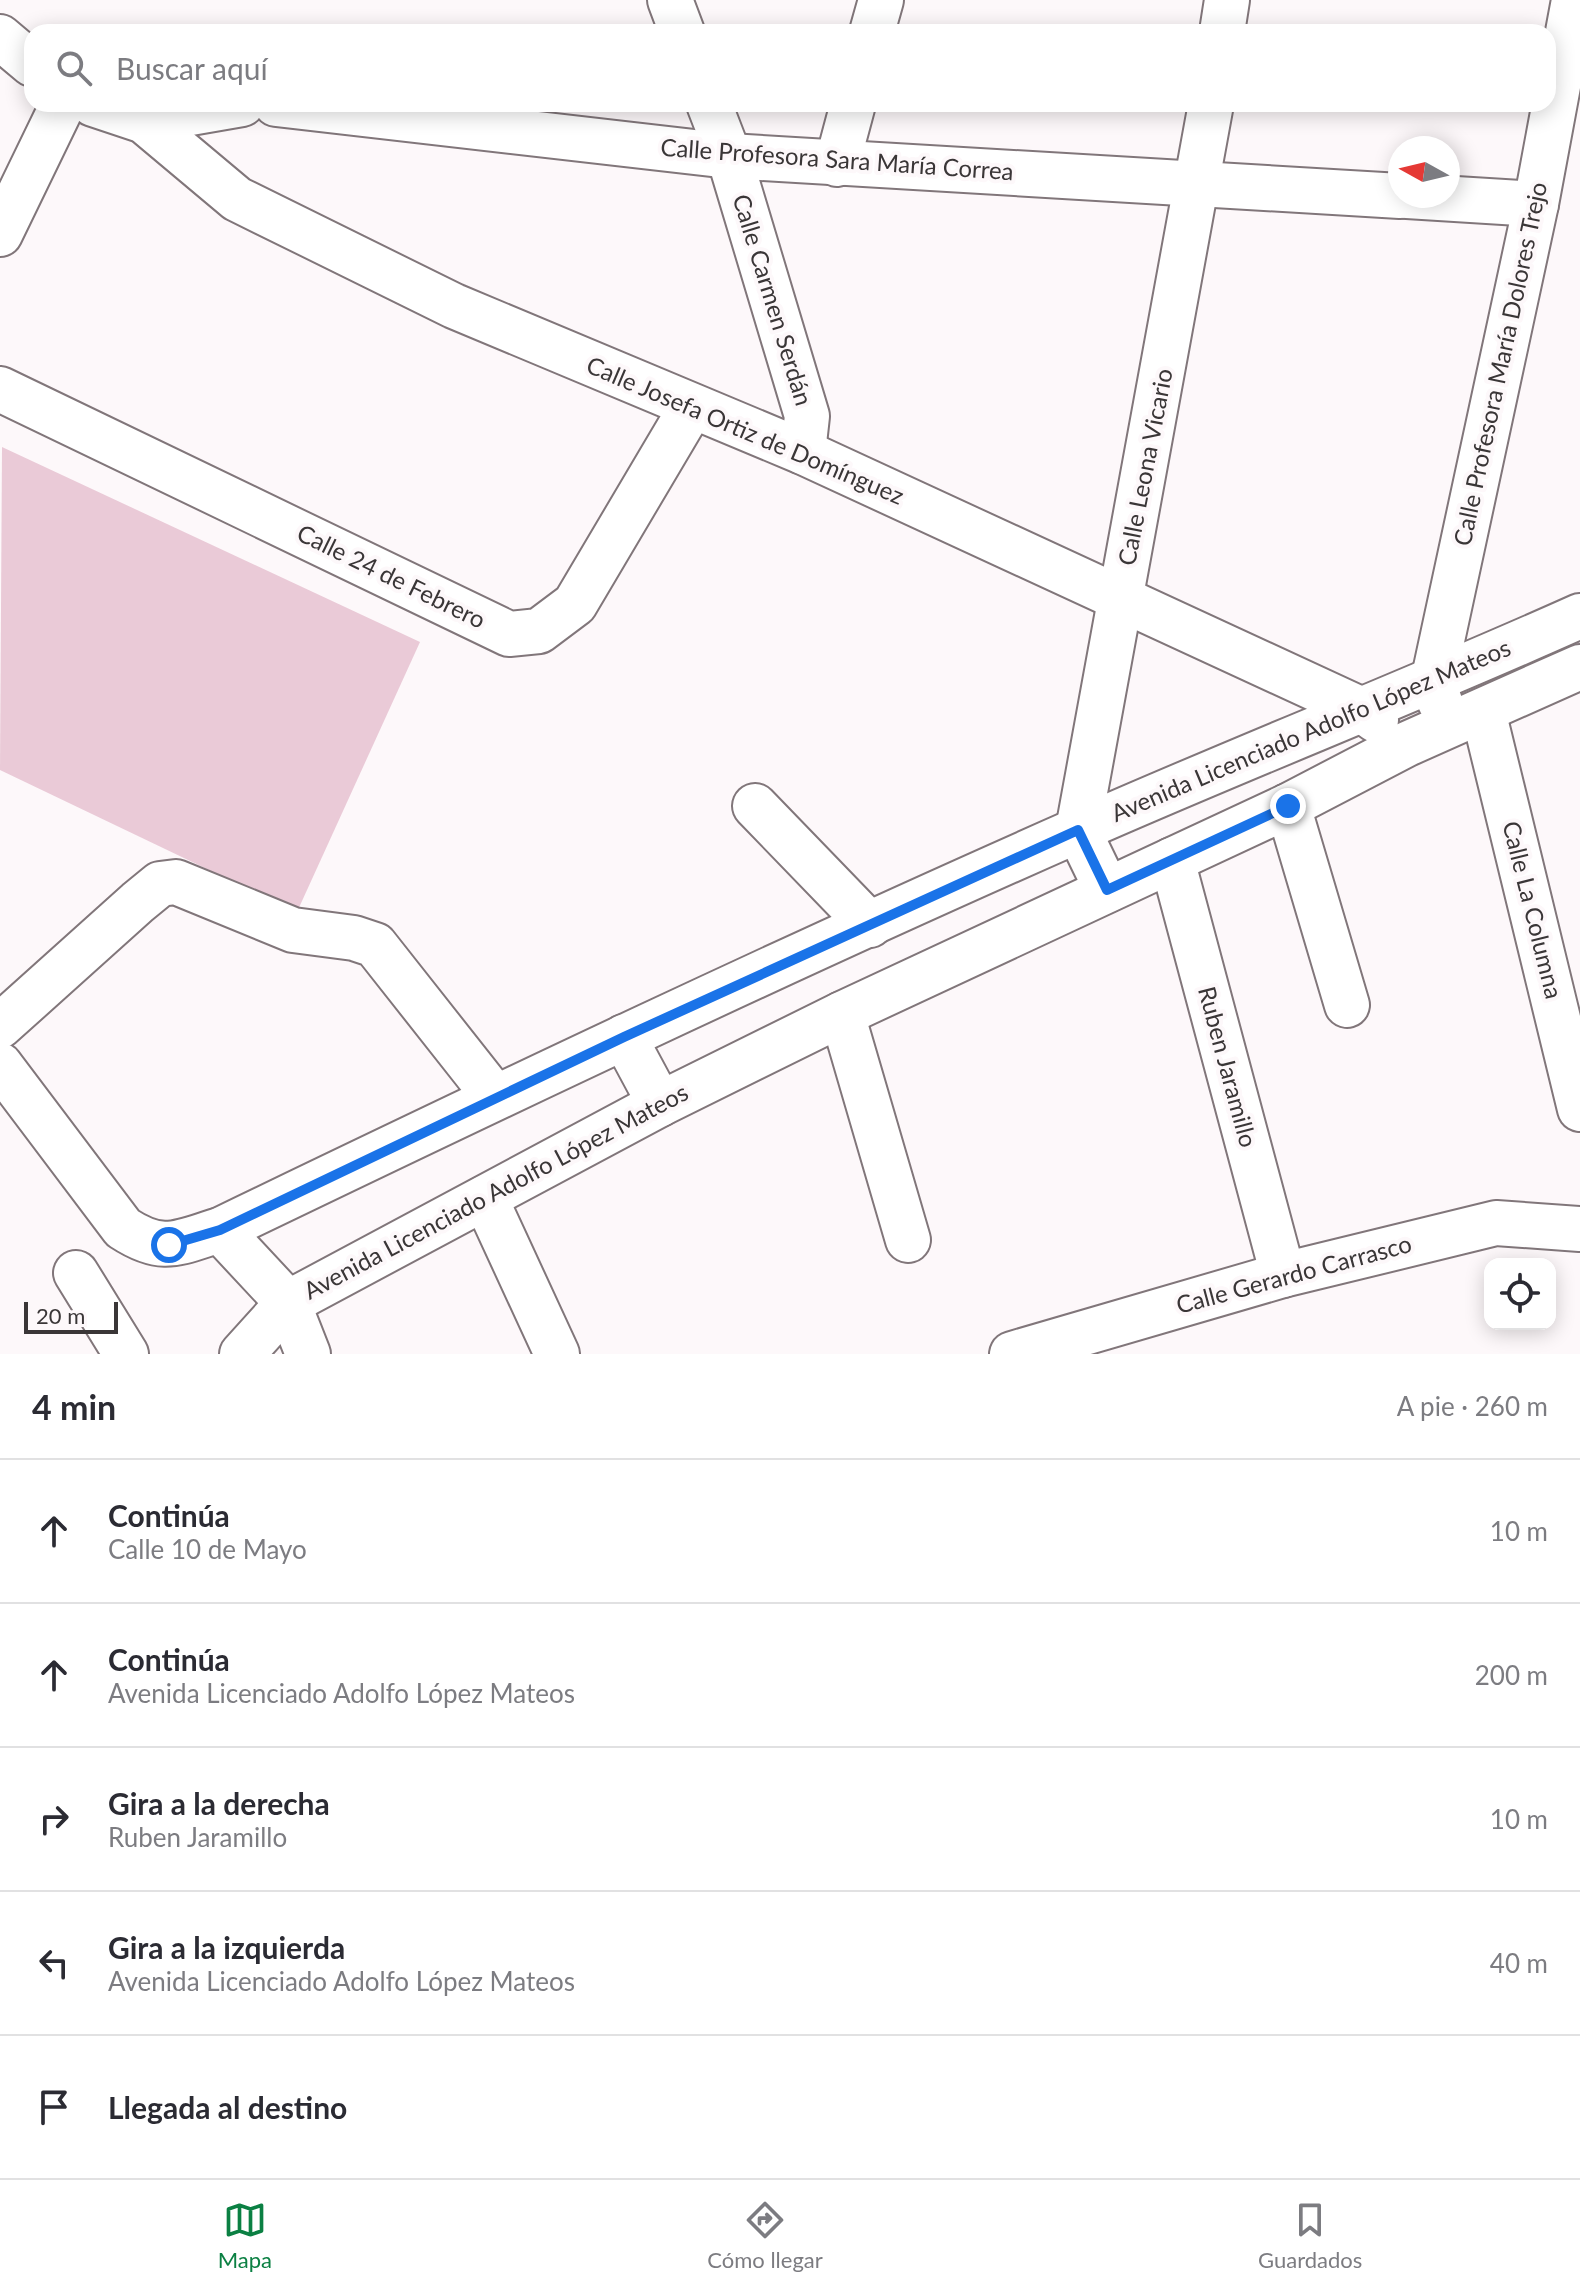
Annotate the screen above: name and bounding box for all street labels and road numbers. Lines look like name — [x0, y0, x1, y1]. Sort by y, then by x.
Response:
street label: Calle Profesora Sara María Correa — [660, 132, 1015, 185]
street label: Calle Profesora María Dolores Trejo — [1447, 179, 1552, 548]
street label: Calle Carmen Serdán — [727, 190, 819, 409]
street label: Calle Josefa Ortiz de Domínguez — [583, 349, 909, 510]
street label: Calle Leona Vicario — [1111, 366, 1178, 568]
street label: Calle 24 de Febrero — [293, 518, 490, 634]
street label: Avenida Licenciado Adolfo López Mateos — [1106, 632, 1515, 827]
street label: Calle La Columna — [1497, 818, 1570, 1001]
street label: Ruben Jaramillo — [1193, 983, 1264, 1150]
street label: Avenida Licenciado Adolfo López Mateos — [298, 1077, 692, 1305]
street label: Calle Gerardo Carrasco — [1173, 1228, 1414, 1319]

